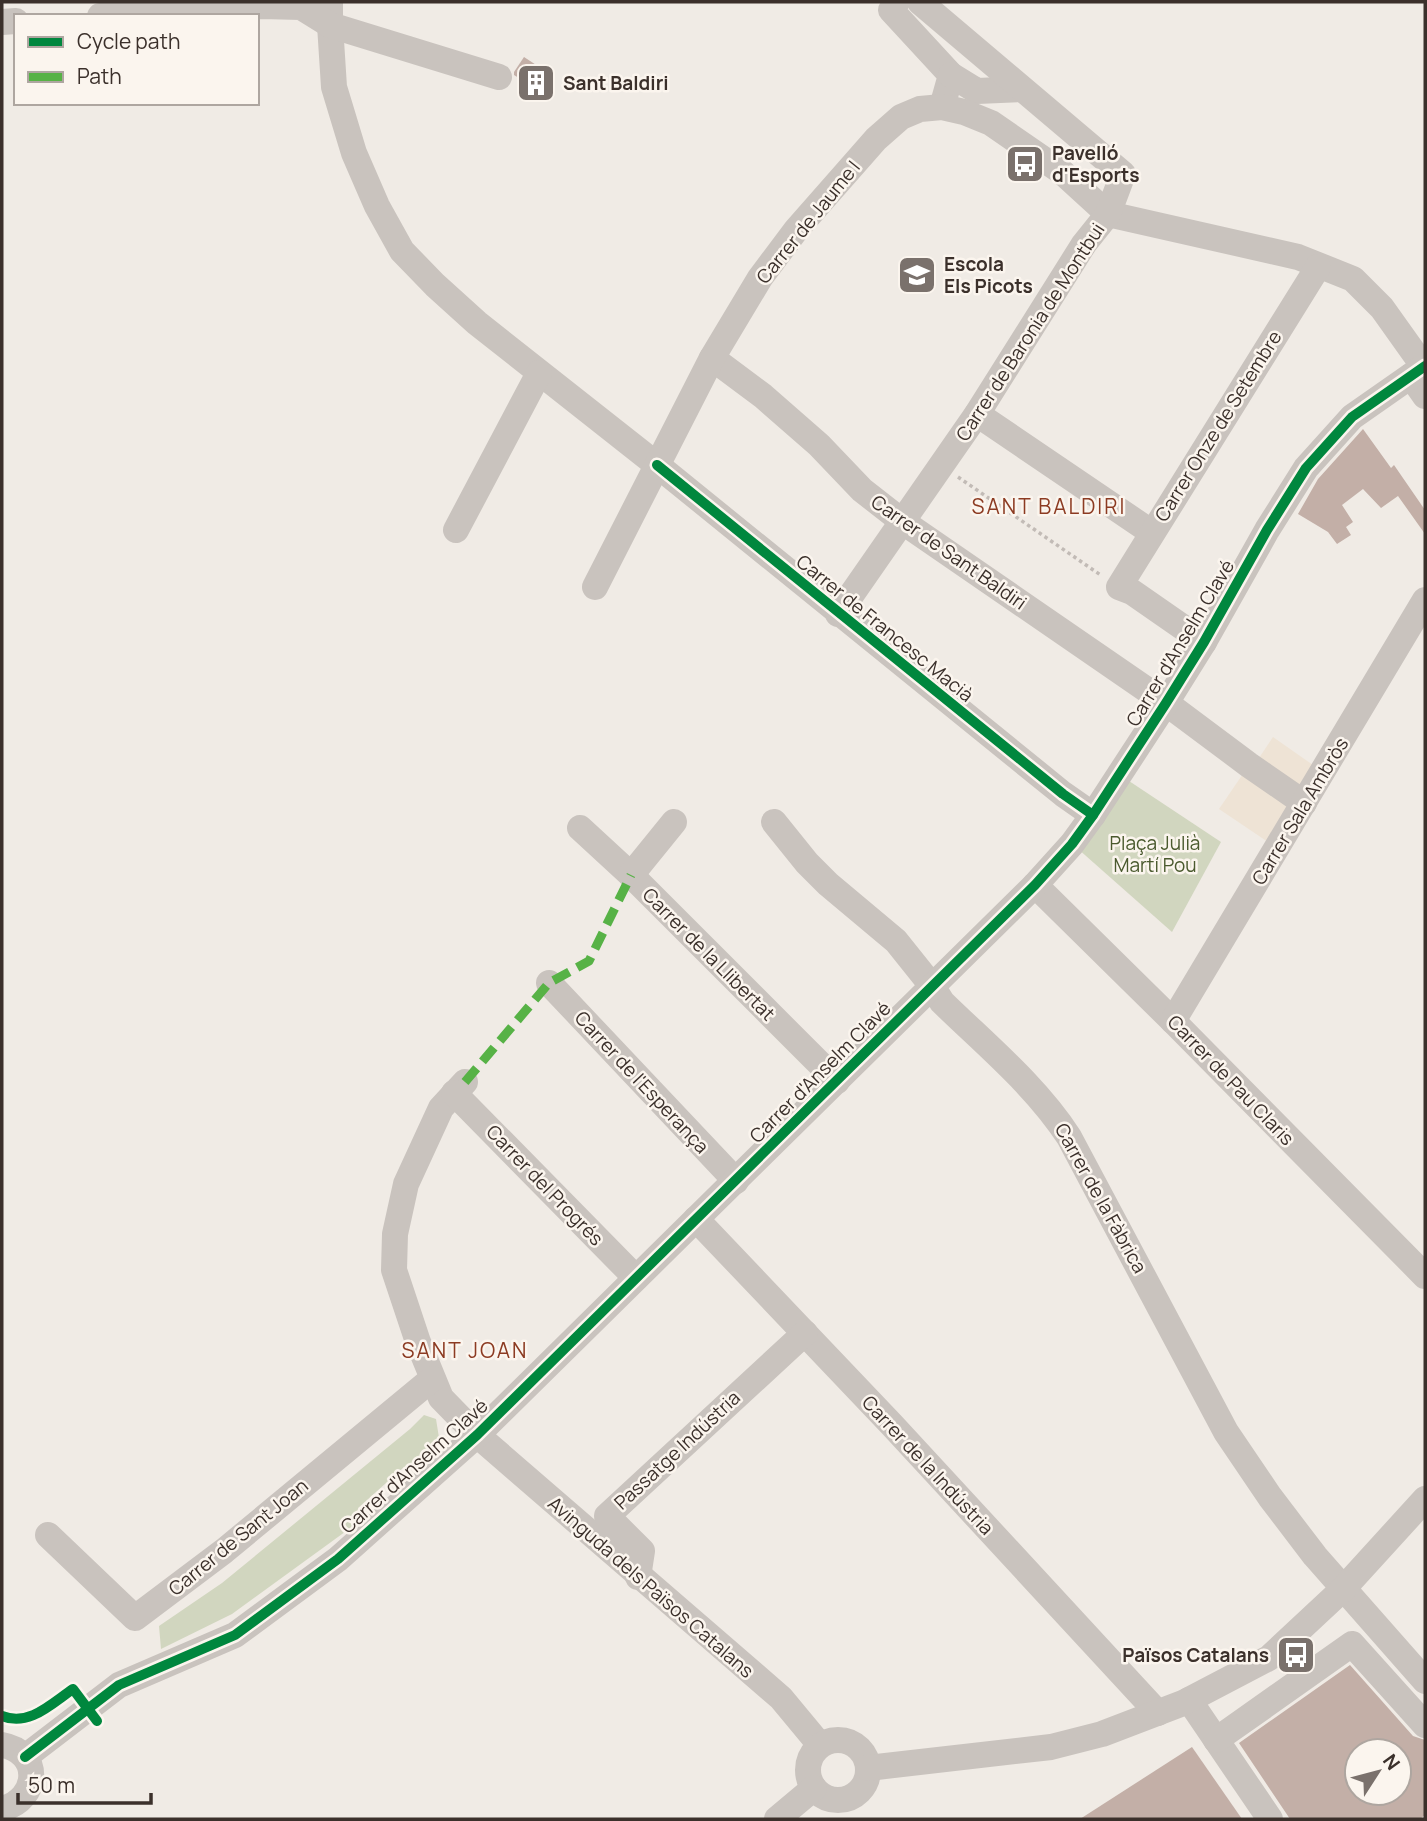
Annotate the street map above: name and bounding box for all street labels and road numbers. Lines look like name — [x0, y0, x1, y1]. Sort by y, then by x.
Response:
street label: Carrer de Jaume I — [750, 155, 866, 289]
street label: Carrer de Baronia de Montbui — [950, 218, 1110, 446]
street label: Carrer Onze de Setembre — [1148, 325, 1288, 527]
street label: Carrer de Sant Baldiri — [866, 489, 1032, 615]
street label: Carrer de Francesc Macià — [791, 548, 979, 708]
street label: Carrer d'Anselm Clavé — [1120, 555, 1240, 731]
street label: Carrer Sala Ambròs — [1246, 732, 1354, 890]
street label: Carrer de la Llibertat — [637, 882, 781, 1026]
street label: Carrer d'Anselm Clavé — [744, 996, 896, 1148]
street label: Carrer de l'Esperança — [569, 1005, 715, 1159]
street label: Carrer de Pau Claris — [1162, 1009, 1300, 1151]
street label: Carrer de la Fàbrica — [1049, 1118, 1153, 1278]
street label: Carrer del Progrés — [481, 1119, 609, 1251]
street label: Passatge Indústria — [608, 1385, 746, 1515]
street label: Carrer de la Indústria — [856, 1390, 1000, 1540]
street label: Carrer d'Anselm Clavé — [335, 1393, 493, 1539]
street label: Carrer de Sant Joan — [163, 1473, 313, 1601]
street label: Avinguda dels Països Catalans — [543, 1490, 759, 1684]

